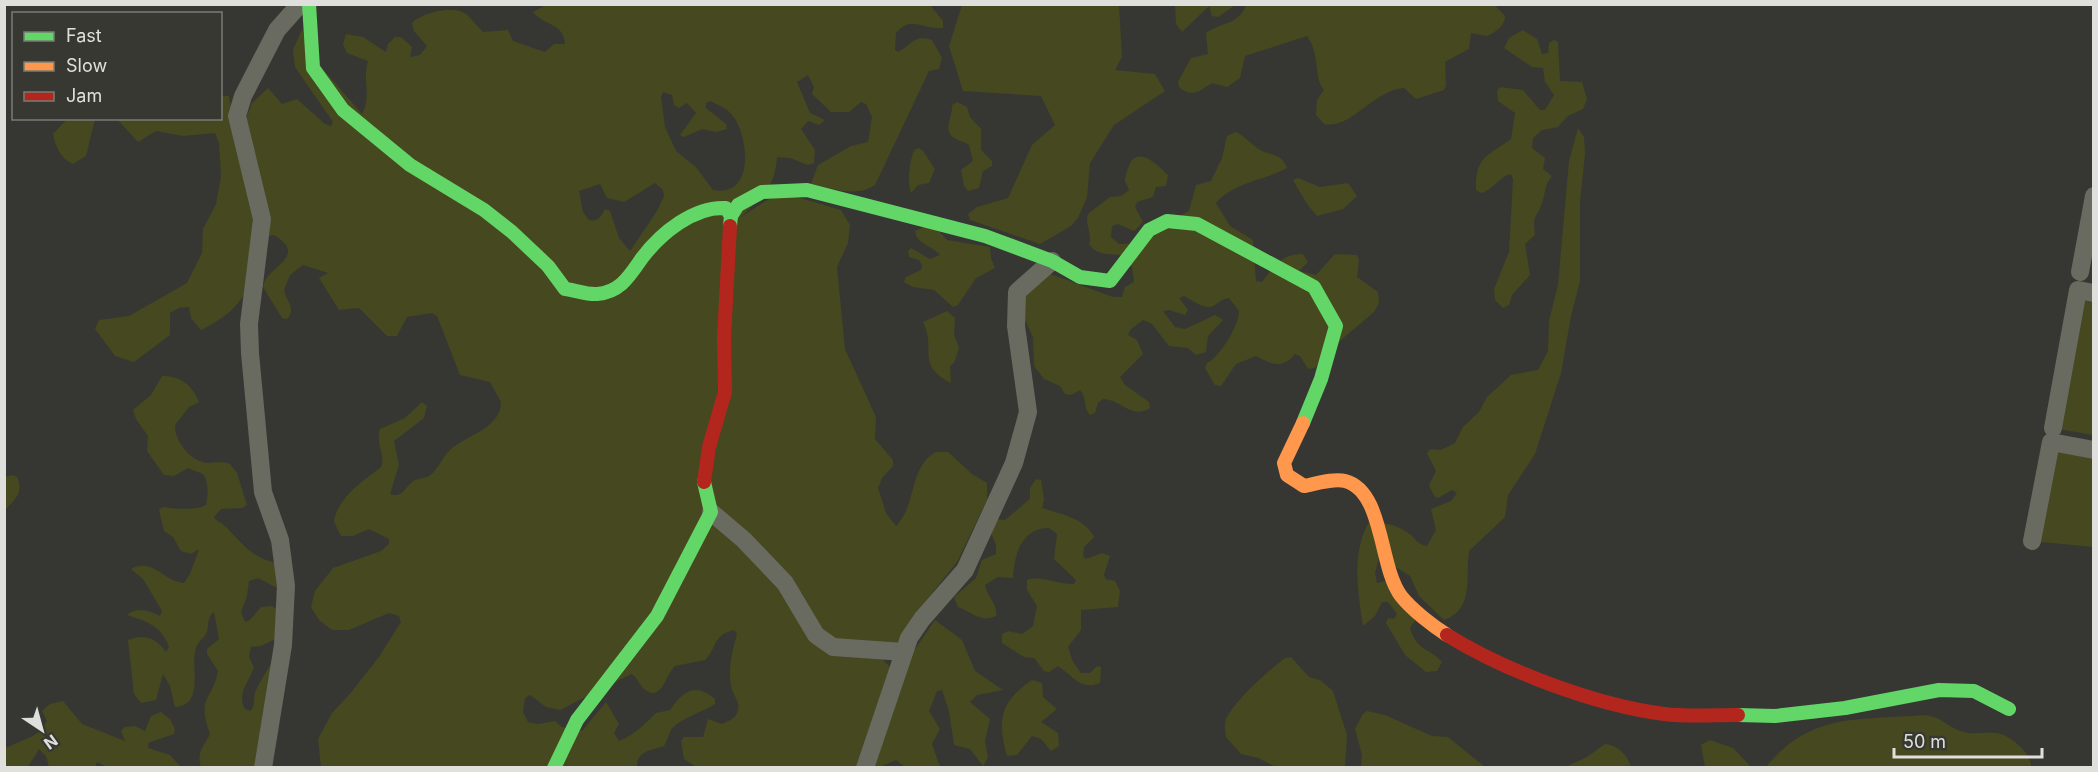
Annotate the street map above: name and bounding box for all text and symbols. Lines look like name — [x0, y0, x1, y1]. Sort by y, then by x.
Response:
legend — [12, 12, 222, 120]
text: Fast — [66, 25, 102, 46]
text: Slow — [66, 55, 107, 76]
text: Jam — [66, 85, 102, 106]
north arrow — [12, 700, 72, 760]
scale bar — [1894, 721, 2042, 759]
text: N — [40, 730, 62, 754]
text: 50 m — [1903, 731, 1946, 752]

